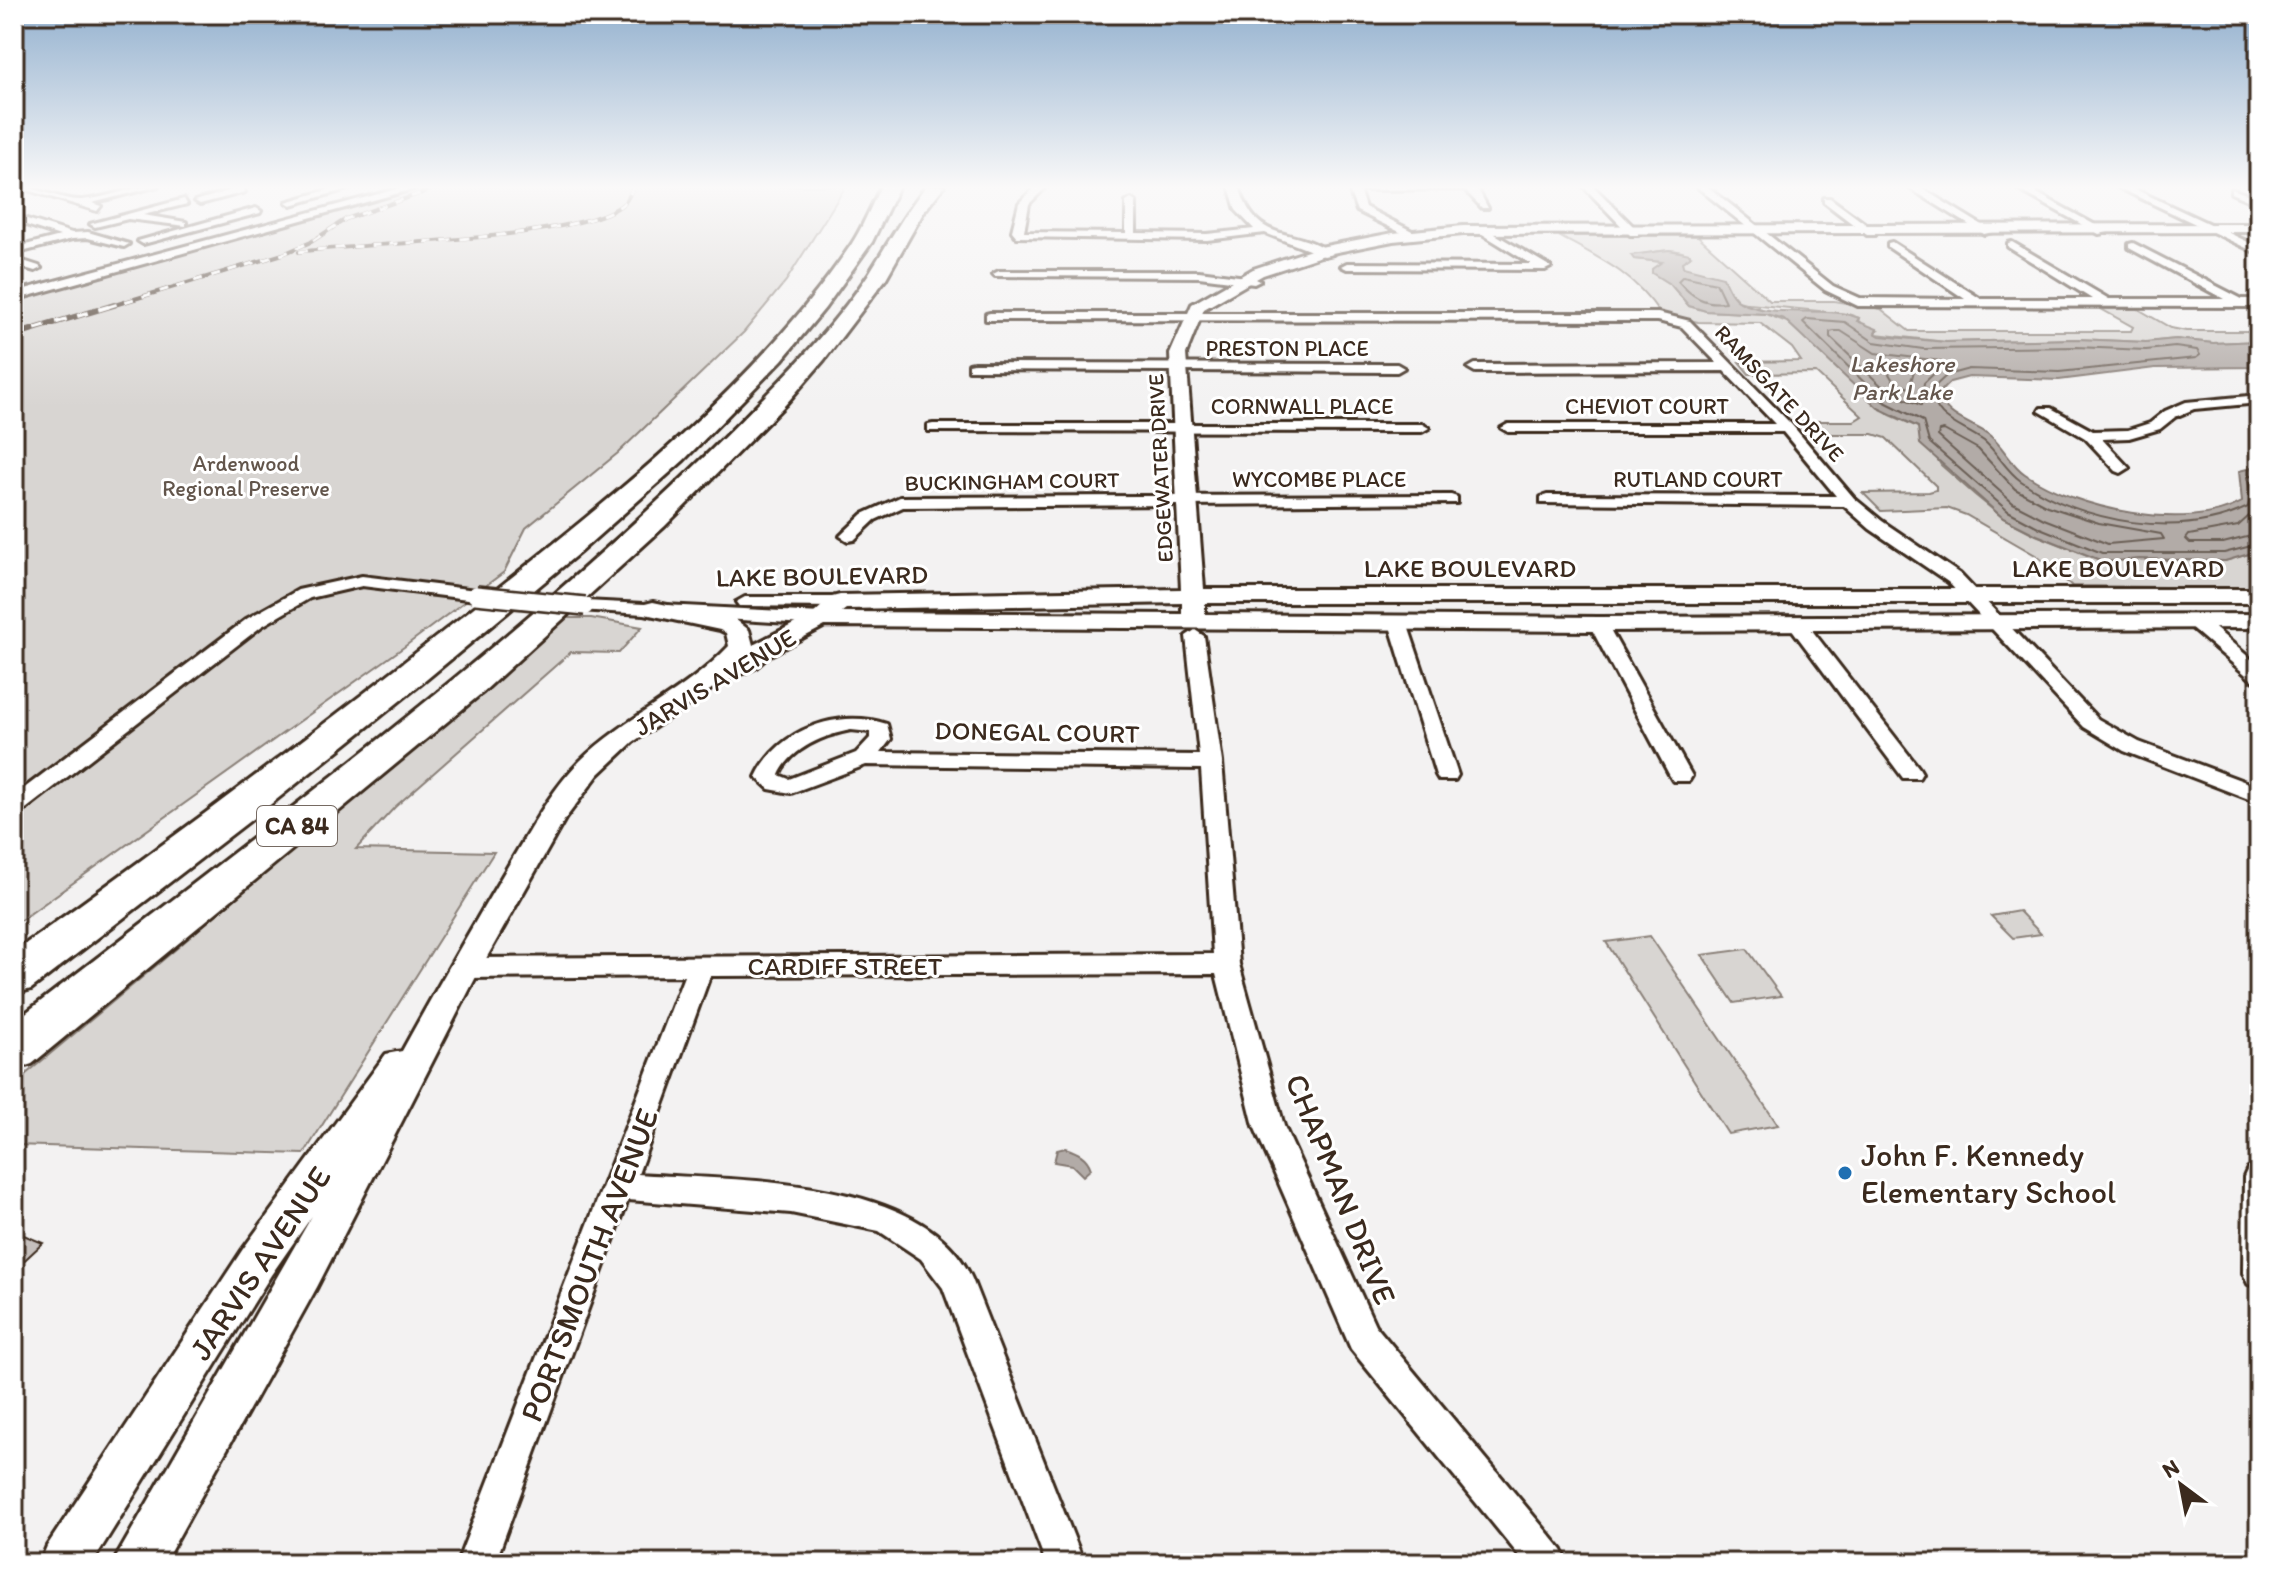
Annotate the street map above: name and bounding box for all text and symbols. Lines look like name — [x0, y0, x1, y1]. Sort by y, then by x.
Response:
street label: RAMSGATE DRIVE — [1709, 319, 1850, 467]
street label: PRESTON PLACE — [1205, 335, 1369, 362]
water label: Lakeshore Park Lake — [1849, 349, 1956, 406]
street label: EDGEWATER DRIVE — [1142, 373, 1179, 563]
street label: CORNWALL PLACE — [1211, 393, 1393, 420]
street label: CHEVIOT COURT — [1565, 393, 1730, 420]
park label: Ardenwood Regional Preserve — [162, 450, 330, 502]
street label: BUCKINGHAM COURT — [904, 466, 1120, 497]
street label: WYCOMBE PLACE — [1232, 466, 1406, 493]
street label: RUTLAND COURT — [1613, 466, 1783, 493]
street label: LAKE BOULEVARD — [1364, 552, 1576, 584]
street label: LAKE BOULEVARD — [2012, 552, 2224, 584]
street label: LAKE BOULEVARD — [716, 558, 928, 594]
street label: JARVIS AVENUE — [628, 621, 802, 743]
street label: DONEGAL COURT — [934, 714, 1140, 750]
road number: CA 84 — [257, 806, 337, 846]
street label: CARDIFF STREET — [748, 950, 943, 982]
street label: CHAPMAN DRIVE — [1277, 1068, 1405, 1310]
street label: PORTSMOUTH AVENUE — [512, 1103, 666, 1427]
place label: John F. Kennedy Elementary School — [1861, 1136, 2116, 1211]
street label: JARVIS AVENUE — [181, 1159, 339, 1367]
marker: John F. Kennedy Elementary School — [1836, 1164, 1854, 1182]
north arrow — [2141, 1445, 2221, 1525]
text: N — [2157, 1453, 2184, 1484]

